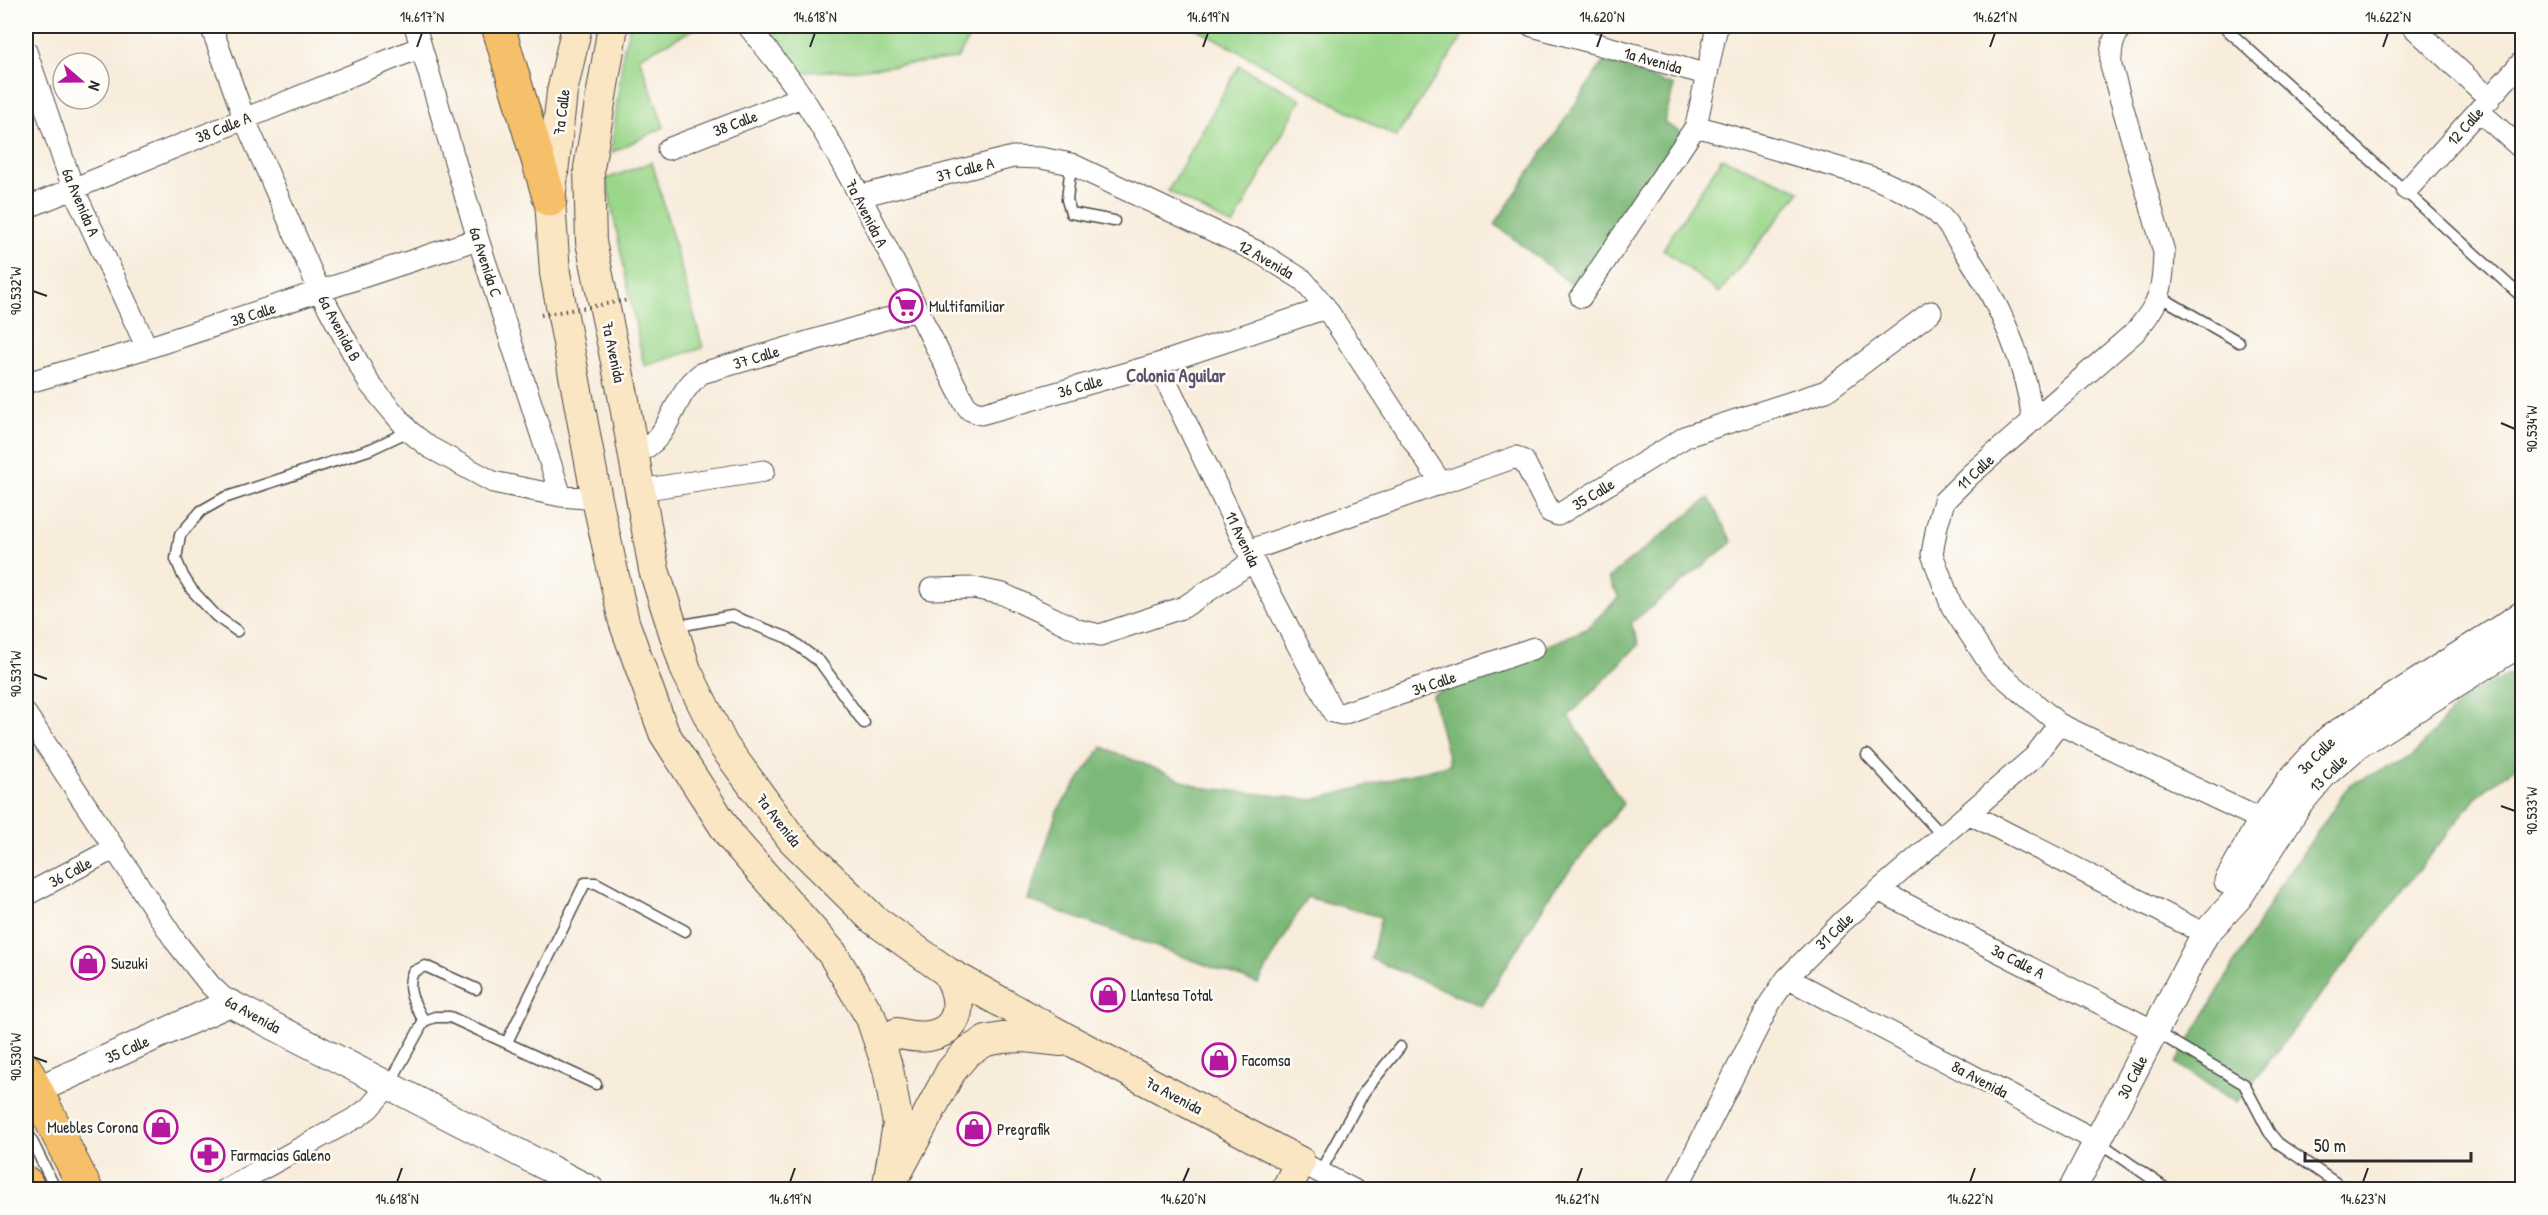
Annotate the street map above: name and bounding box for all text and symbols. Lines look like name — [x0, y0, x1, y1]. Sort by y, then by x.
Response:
text: 14.617°N — [400, 6, 444, 27]
text: 14.618°N — [793, 6, 837, 27]
text: 14.619°N — [1187, 6, 1229, 27]
text: 14.620°N — [1579, 6, 1625, 27]
text: 14.621°N — [1973, 6, 2017, 27]
text: 14.622°N — [2365, 6, 2411, 27]
street label: 1a Avenida — [1621, 41, 1685, 79]
north arrow — [51, 51, 111, 111]
text: N — [83, 78, 107, 94]
street label: 7a Calle — [547, 87, 575, 136]
street label: 12 Calle — [2442, 101, 2489, 150]
street label: 38 Calle — [710, 104, 761, 142]
street label: 38 Calle A — [192, 106, 254, 148]
street label: 37 Calle A — [934, 151, 996, 187]
street label: 6a Avenida A — [57, 165, 105, 239]
street label: 7a Avenida A — [841, 175, 894, 251]
street label: 6a Avenida C — [464, 224, 508, 300]
street label: 12 Avenida — [1234, 234, 1298, 284]
text: 90.532°W — [5, 266, 26, 315]
supermarket icon: Multifamiliar — [888, 288, 924, 324]
street label: 6a Avenida B — [313, 291, 367, 365]
place label: Multifamiliar — [929, 295, 1005, 317]
street label: 38 Calle — [228, 296, 279, 332]
street label: 7a Avenida — [597, 319, 631, 385]
street label: 37 Calle — [730, 339, 782, 374]
district label: Colonia Aguilar — [1126, 363, 1226, 389]
street label: 36 Calle — [1055, 369, 1106, 403]
text: 90.534°W — [2521, 405, 2542, 452]
street label: 11 Calle — [1952, 449, 1999, 495]
street label: 35 Calle — [1568, 472, 1619, 515]
street label: 11 Avenida — [1220, 508, 1266, 570]
text: 90.531°W — [5, 650, 26, 697]
street label: 34 Calle — [1409, 665, 1460, 701]
street label: 3a Calle — [2292, 731, 2340, 779]
street label: 13 Calle — [2304, 749, 2352, 797]
text: 90.533°W — [2521, 786, 2542, 835]
street label: 7a Avenida — [751, 789, 807, 851]
street label: 36 Calle — [45, 851, 96, 892]
street label: 31 Calle — [1810, 907, 1858, 954]
street label: 3a Calle A — [1988, 938, 2049, 984]
shop icon: Suzuki — [70, 945, 106, 981]
place label: Suzuki — [111, 952, 148, 974]
shop icon: Llantesa Total — [1090, 977, 1126, 1013]
place label: Llantesa Total — [1131, 984, 1213, 1006]
street label: 6a Avenida — [221, 990, 285, 1038]
street label: 35 Calle — [102, 1029, 153, 1068]
text: 90.530°W — [5, 1032, 26, 1081]
shop icon: Facomsa — [1201, 1042, 1237, 1078]
place label: Facomsa — [1241, 1049, 1290, 1071]
street label: 30 Calle — [2112, 1051, 2153, 1103]
street label: 8a Avenida — [1948, 1055, 2012, 1103]
street label: 7a Avenida — [1142, 1071, 1206, 1119]
shop icon: Muebles Corona — [143, 1109, 179, 1145]
shop icon: Pregrafik — [956, 1111, 992, 1147]
place label: Muebles Corona — [47, 1116, 138, 1138]
place label: Pregrafik — [997, 1118, 1050, 1140]
scale bar — [2305, 1125, 2472, 1163]
text: 50 m — [2314, 1133, 2346, 1158]
pharmacy icon: Farmacias Galeno — [190, 1137, 226, 1173]
place label: Farmacias Galeno — [230, 1144, 331, 1166]
text: 14.618°N — [375, 1188, 419, 1209]
text: 14.619°N — [769, 1188, 811, 1209]
text: 14.620°N — [1160, 1188, 1206, 1209]
text: 14.621°N — [1555, 1188, 1599, 1209]
text: 14.622°N — [1947, 1188, 1993, 1209]
text: 14.623°N — [2340, 1188, 2386, 1209]

